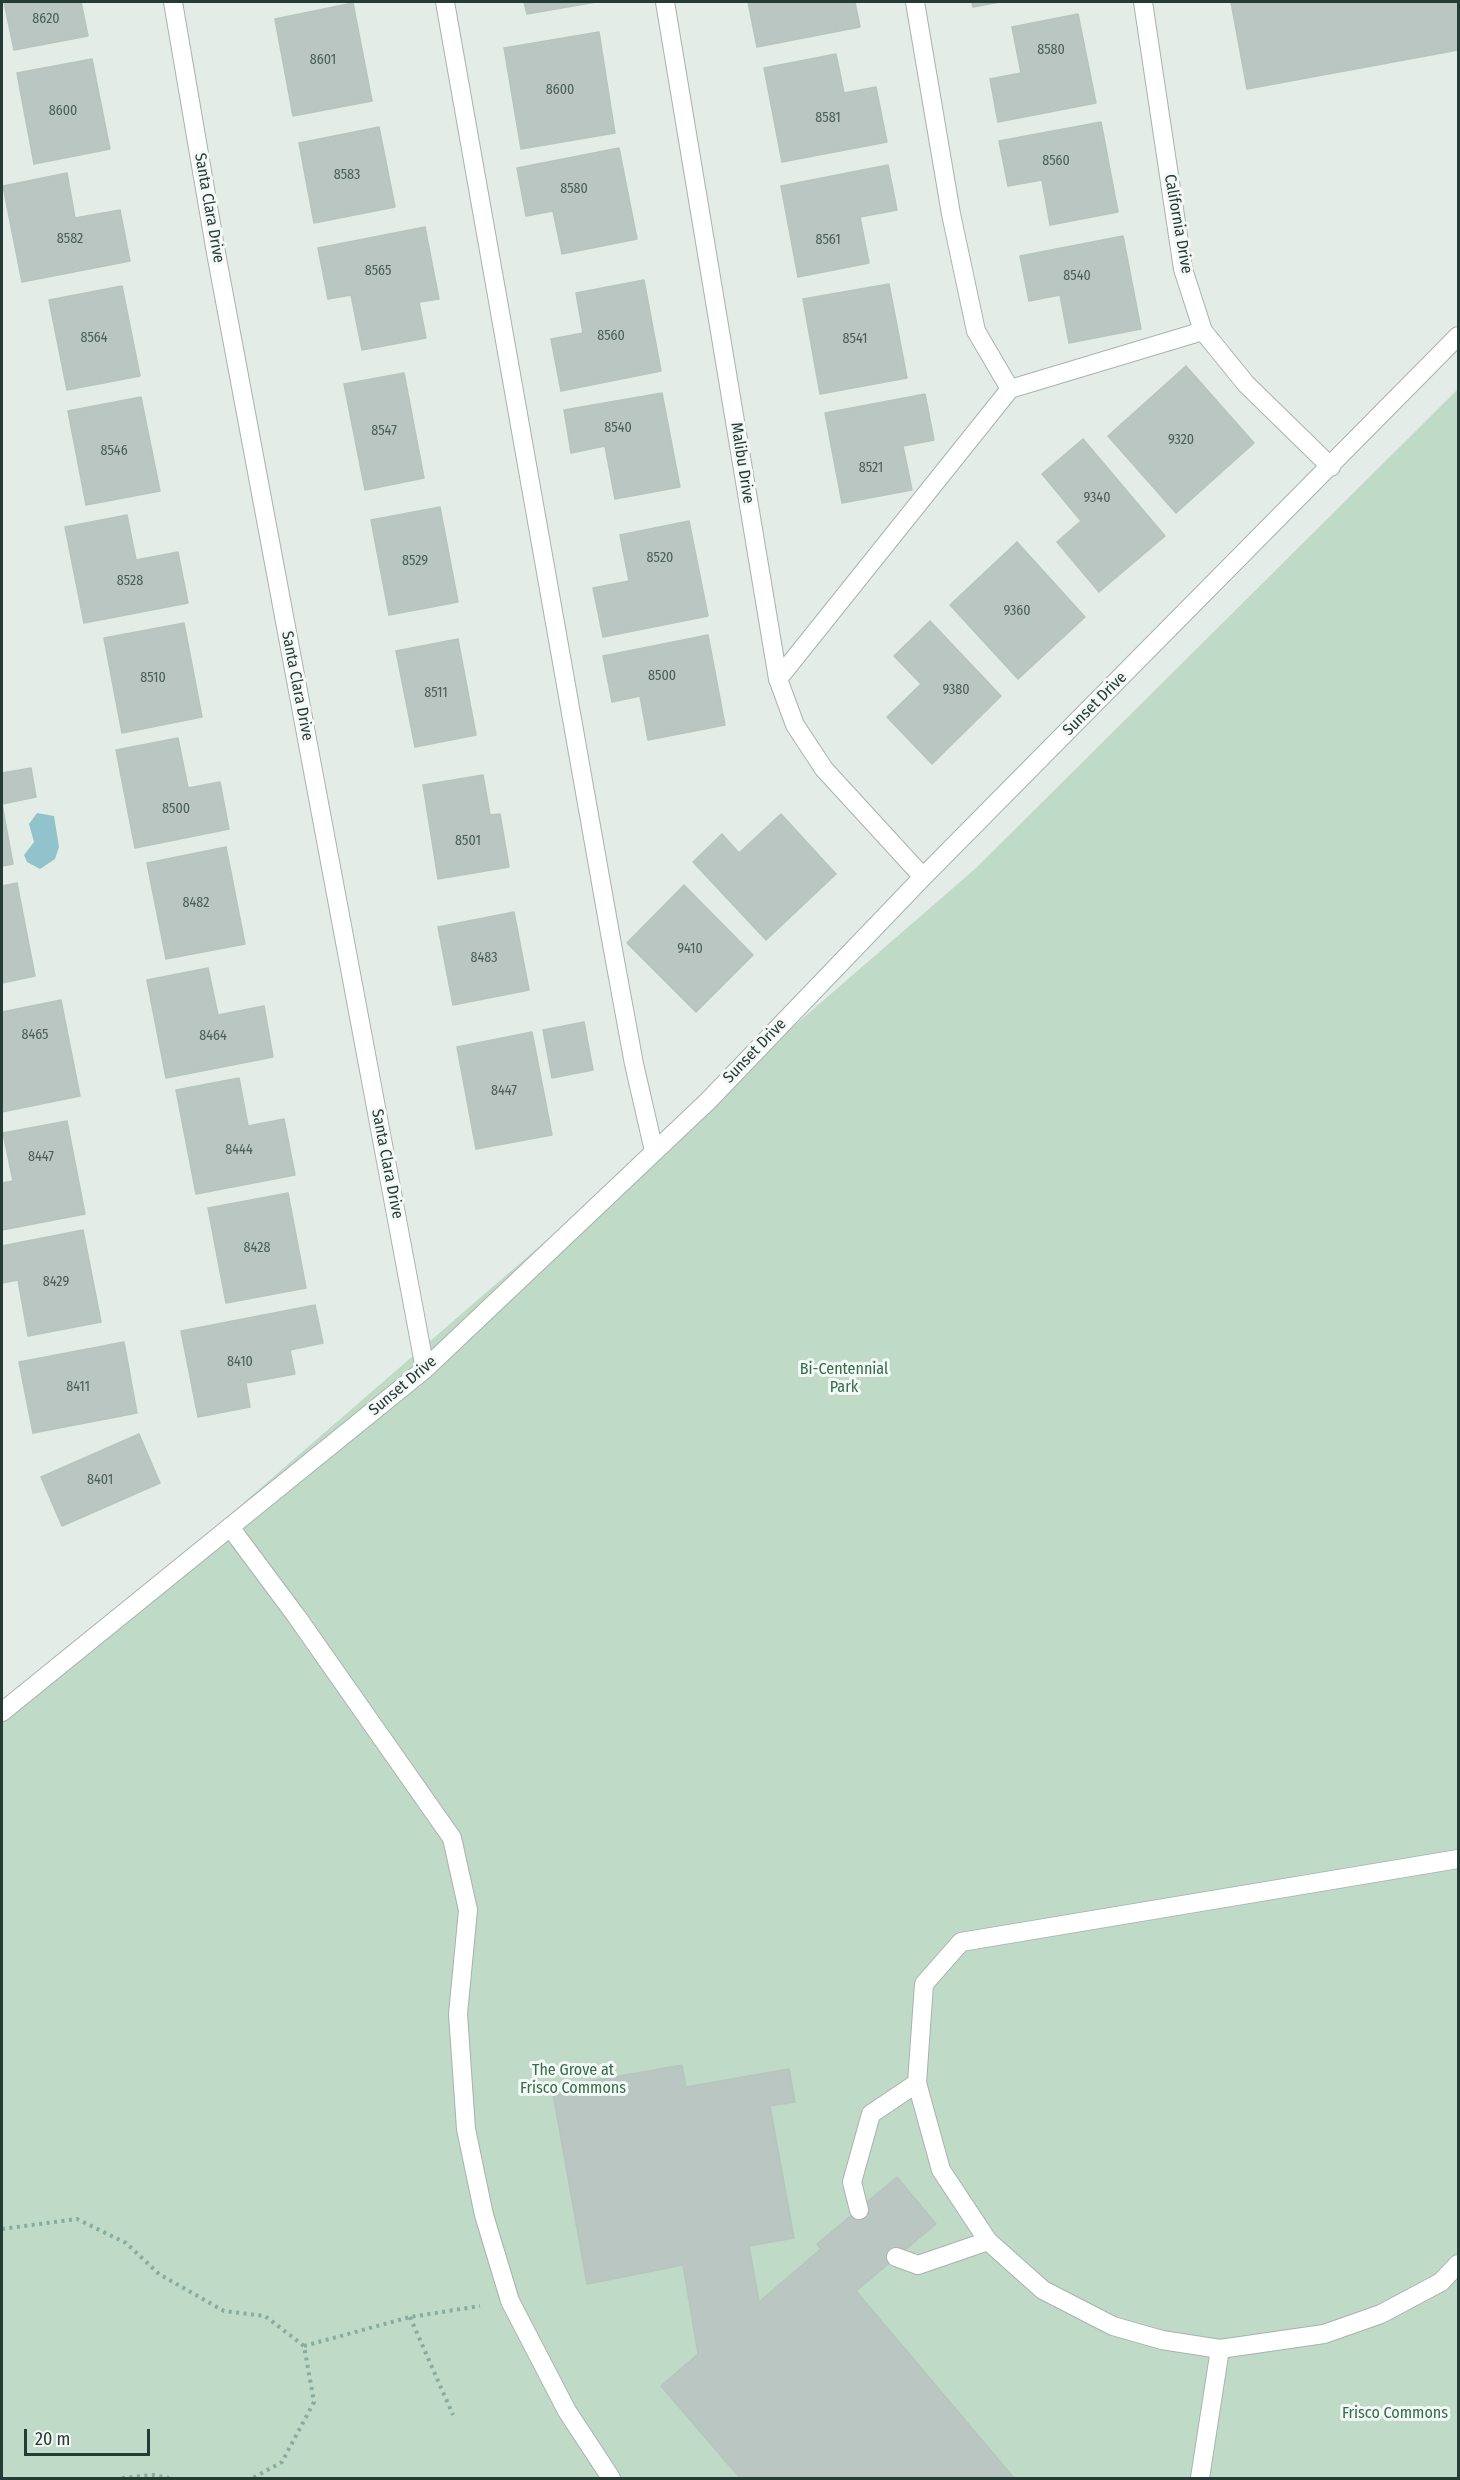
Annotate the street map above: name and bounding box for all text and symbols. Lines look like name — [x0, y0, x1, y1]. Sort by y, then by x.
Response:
house number: 8620 — [32, 11, 60, 27]
house number: 8580 — [1037, 42, 1065, 58]
house number: 8601 — [310, 52, 336, 68]
house number: 8600 — [546, 82, 574, 98]
house number: 8600 — [49, 103, 77, 119]
house number: 8581 — [815, 110, 841, 126]
street label: Santa Clara Drive — [190, 151, 228, 265]
house number: 8560 — [1042, 153, 1070, 169]
house number: 8583 — [334, 167, 360, 183]
street label: California Drive — [1160, 173, 1196, 275]
house number: 8580 — [560, 181, 588, 197]
house number: 8582 — [57, 231, 83, 247]
house number: 8561 — [815, 232, 841, 248]
house number: 8565 — [365, 263, 391, 279]
house number: 8540 — [1063, 268, 1091, 284]
house number: 8560 — [597, 328, 625, 344]
house number: 8564 — [80, 330, 108, 346]
house number: 8541 — [843, 331, 867, 347]
house number: 8540 — [604, 420, 632, 436]
street label: Malibu Drive — [726, 421, 758, 505]
house number: 8547 — [371, 423, 397, 439]
house number: 9320 — [1168, 432, 1194, 448]
house number: 8546 — [100, 443, 128, 459]
house number: 8521 — [859, 460, 883, 476]
house number: 9340 — [1084, 490, 1110, 506]
house number: 8520 — [647, 550, 673, 566]
house number: 8529 — [402, 553, 428, 569]
house number: 8528 — [117, 573, 143, 589]
house number: 9360 — [1003, 603, 1031, 619]
street label: Santa Clara Drive — [277, 629, 317, 743]
house number: 8500 — [648, 668, 676, 684]
street label: Sunset Drive — [1059, 668, 1131, 740]
house number: 8510 — [140, 670, 166, 686]
house number: 9380 — [942, 682, 970, 698]
house number: 8511 — [424, 685, 448, 701]
house number: 8500 — [162, 801, 190, 817]
house number: 8501 — [455, 833, 481, 849]
house number: 8482 — [183, 895, 209, 911]
house number: 9410 — [677, 941, 703, 957]
house number: 8483 — [470, 950, 498, 966]
street label: Sunset Drive — [719, 1015, 791, 1087]
house number: 8465 — [21, 1027, 49, 1043]
house number: 8464 — [199, 1028, 227, 1044]
house number: 8447 — [491, 1083, 517, 1099]
street label: Santa Clara Drive — [367, 1107, 407, 1221]
house number: 8444 — [225, 1142, 253, 1158]
house number: 8447 — [28, 1149, 54, 1165]
house number: 8428 — [244, 1240, 270, 1256]
house number: 8429 — [43, 1274, 69, 1290]
street label: Sunset Drive — [365, 1352, 441, 1420]
house number: 8410 — [227, 1354, 253, 1370]
park label: Bi-Centennial Park — [800, 1360, 888, 1398]
house number: 8411 — [66, 1379, 90, 1395]
house number: 8401 — [87, 1472, 113, 1488]
park label: The Grove at Frisco Commons — [520, 2061, 626, 2099]
park label: Frisco Commons — [1342, 2404, 1448, 2424]
scale bar — [27, 2417, 153, 2455]
text: 20 m — [35, 2428, 70, 2450]

